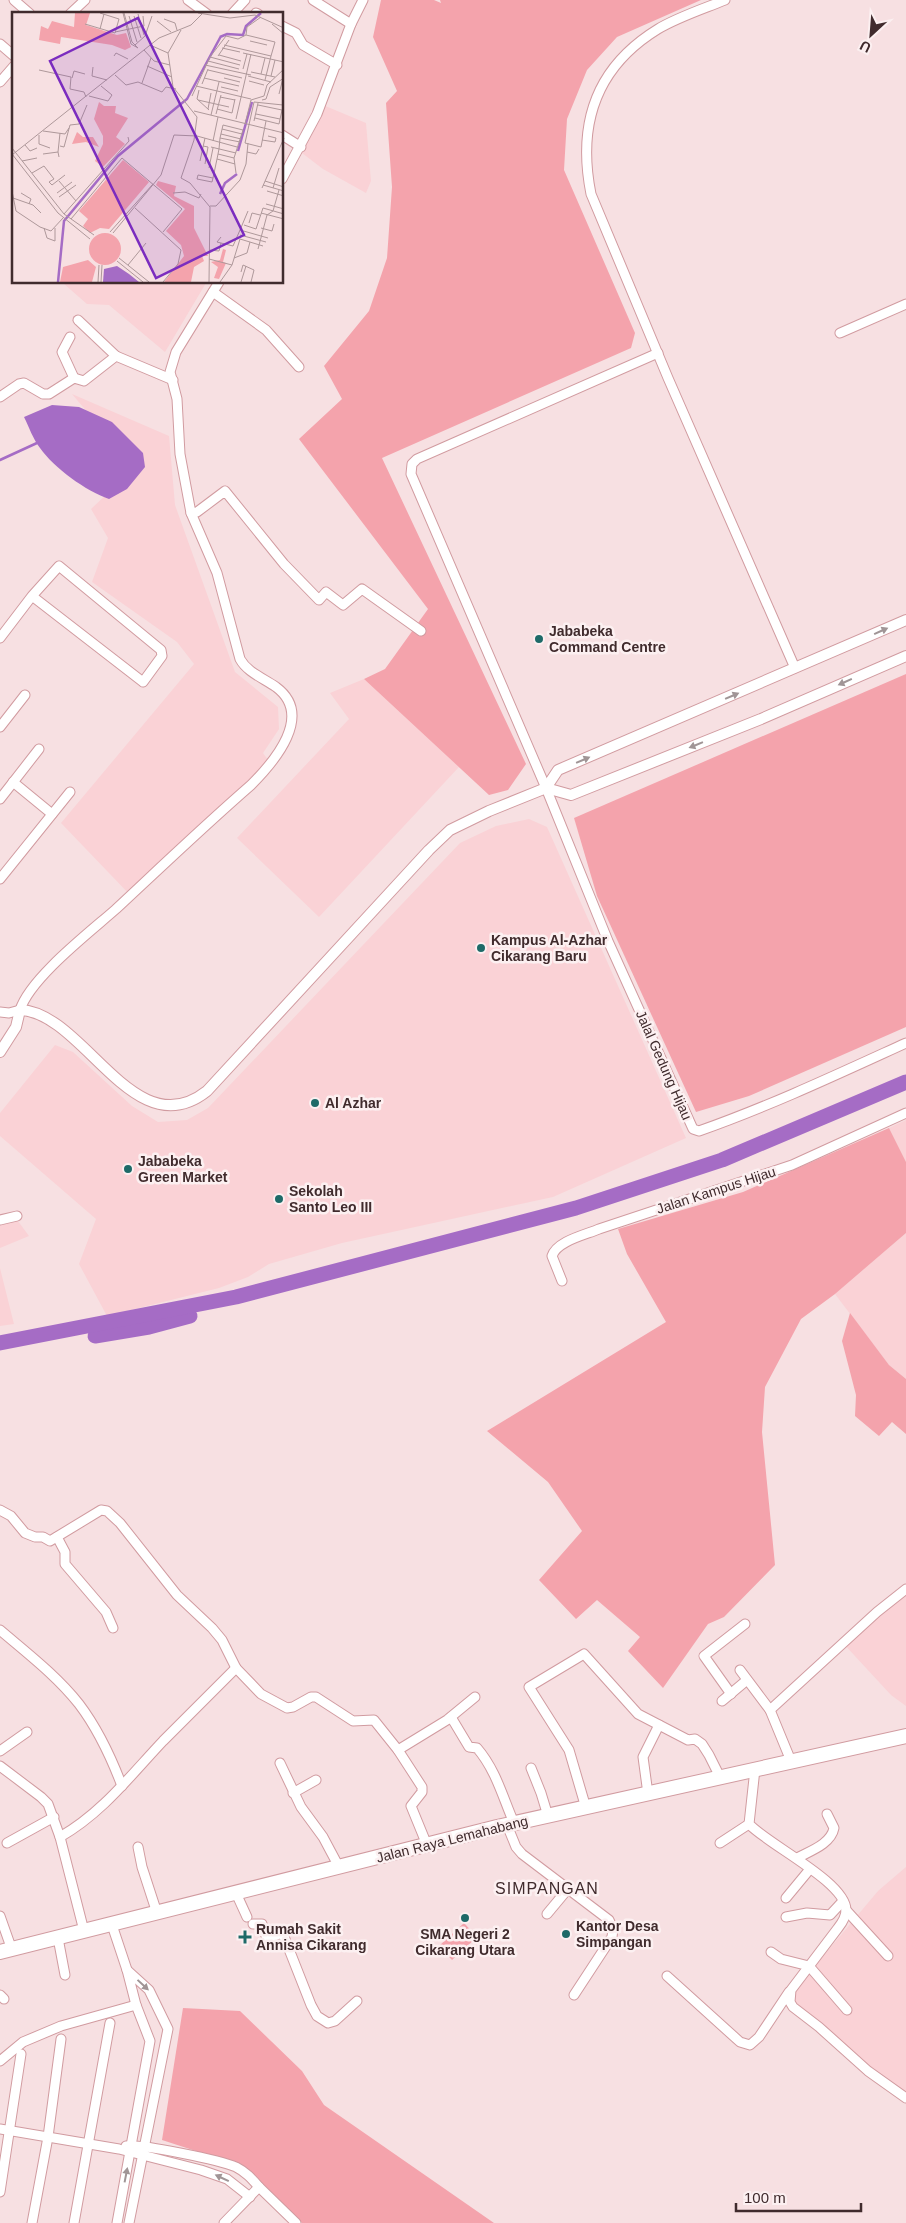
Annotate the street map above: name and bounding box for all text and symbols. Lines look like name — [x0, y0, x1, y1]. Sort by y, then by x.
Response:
north arrow — [846, 10, 896, 60]
inset map — [12, 12, 284, 284]
text: U — [857, 37, 873, 56]
place label: Jababeka Command Centre — [549, 623, 666, 655]
one-way arrow — [874, 627, 888, 635]
marker: Jababeka Command Centre — [533, 633, 545, 645]
one-way arrow — [838, 679, 852, 687]
one-way arrow — [725, 691, 739, 699]
one-way arrow — [689, 742, 703, 750]
one-way arrow — [576, 755, 590, 763]
place label: Kampus Al-Azhar Cikarang Baru — [491, 932, 608, 964]
marker: Kampus Al-Azhar Cikarang Baru — [475, 942, 487, 954]
street label: Jalal Gedung Hijau — [633, 1008, 695, 1122]
place label: Al Azhar — [325, 1095, 382, 1111]
marker: Al Azhar — [309, 1097, 321, 1109]
place label: Jababeka Green Market — [138, 1153, 228, 1185]
marker: Jababeka Green Market — [122, 1163, 134, 1175]
street label: Jalan Kampus Hijau — [654, 1163, 778, 1217]
place label: Sekolah Santo Leo III — [289, 1183, 372, 1215]
marker: Sekolah Santo Leo III — [273, 1193, 285, 1205]
street label: Jalan Raya Lemahabang — [375, 1812, 529, 1866]
district label: SIMPANGAN — [495, 1880, 599, 1897]
marker: SMA Negeri 2 Cikarang Utara — [459, 1912, 471, 1924]
place label: Kantor Desa Simpangan — [576, 1918, 659, 1950]
place label: Rumah Sakit Annisa Cikarang — [256, 1921, 366, 1953]
place label: SMA Negeri 2 Cikarang Utara — [415, 1926, 515, 1958]
marker: Kantor Desa Simpangan — [560, 1928, 572, 1940]
marker: Rumah Sakit Annisa Cikarang — [238, 1930, 252, 1944]
one-way arrow — [137, 1979, 149, 1991]
one-way arrow — [122, 2167, 130, 2183]
one-way arrow — [215, 2173, 229, 2181]
scale bar — [736, 2180, 861, 2212]
text: 100 m — [744, 2189, 786, 2206]

